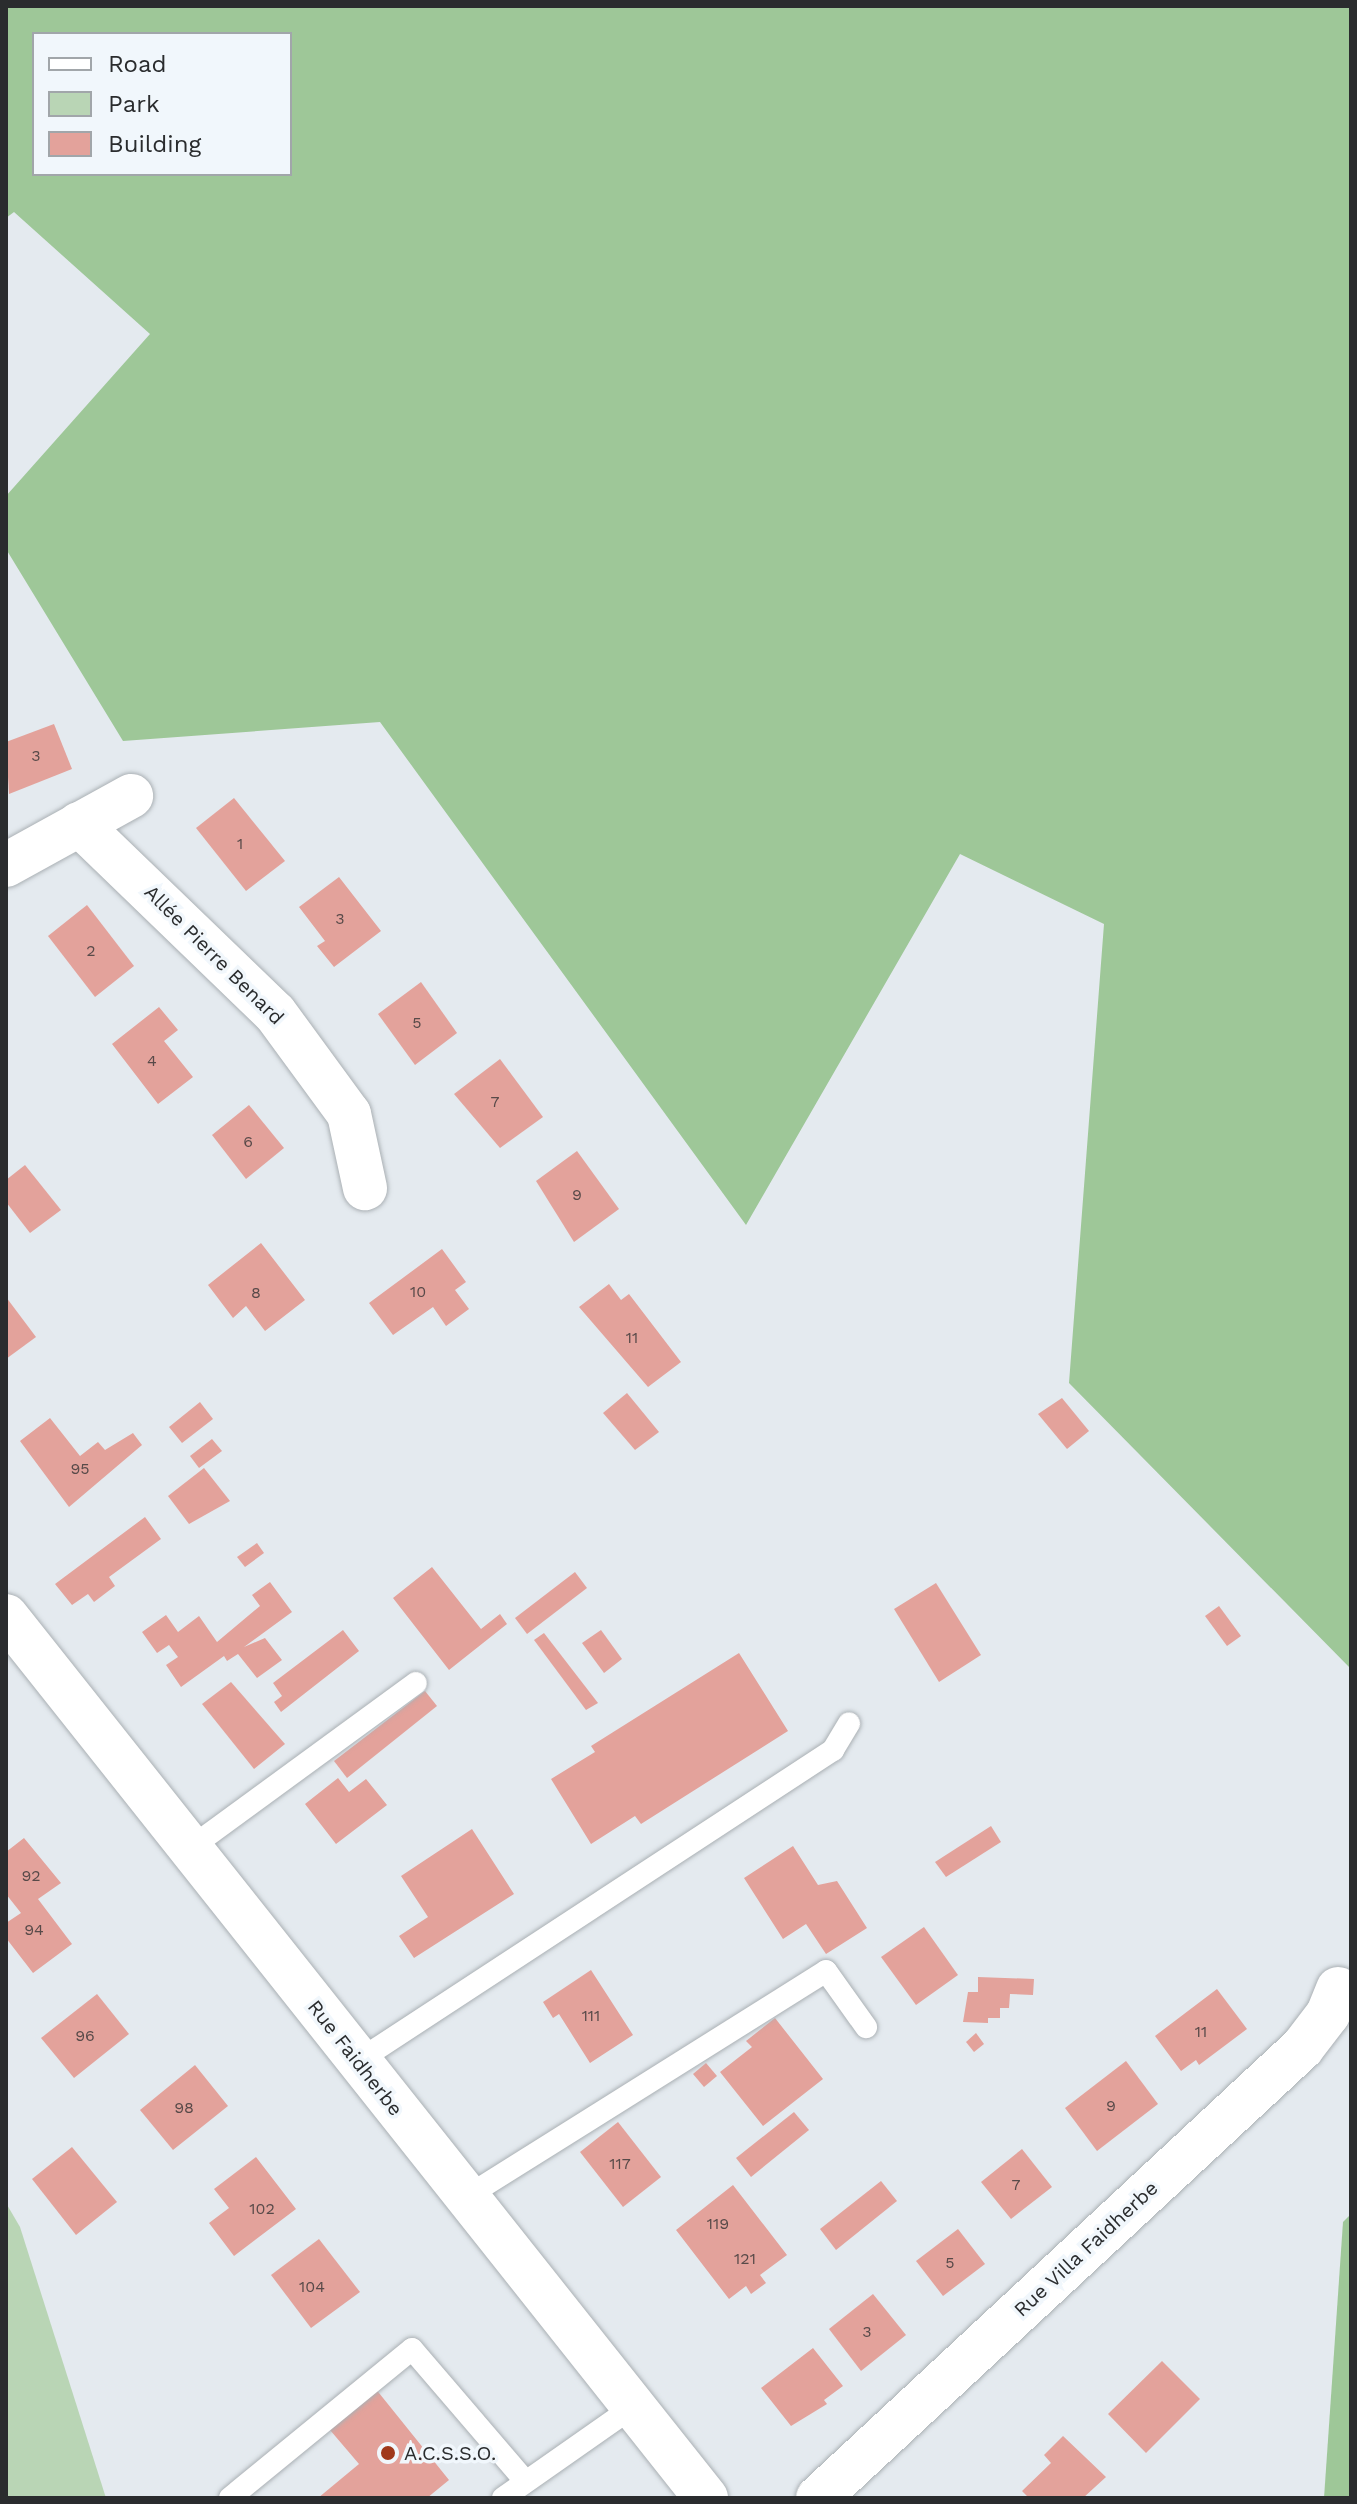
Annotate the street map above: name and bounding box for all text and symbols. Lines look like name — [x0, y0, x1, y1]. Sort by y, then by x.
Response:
legend — [32, 32, 292, 176]
text: Road — [108, 50, 167, 78]
text: Park — [108, 90, 160, 118]
text: Building — [108, 130, 201, 158]
house number: 3 — [31, 746, 41, 766]
house number: 1 — [237, 834, 243, 854]
street label: Allée Pierre Benard — [139, 880, 289, 1030]
house number: 3 — [335, 909, 345, 929]
house number: 2 — [86, 941, 96, 961]
house number: 5 — [412, 1013, 422, 1033]
house number: 4 — [147, 1051, 157, 1071]
house number: 7 — [491, 1092, 499, 1112]
house number: 6 — [243, 1132, 253, 1152]
house number: 9 — [572, 1185, 582, 1205]
house number: 10 — [410, 1282, 426, 1302]
house number: 8 — [251, 1283, 261, 1303]
house number: 11 — [626, 1328, 638, 1348]
house number: 95 — [70, 1459, 90, 1479]
house number: 92 — [21, 1866, 41, 1886]
house number: 94 — [24, 1920, 44, 1940]
street label: Rue Faidherbe — [302, 1995, 408, 2121]
house number: 111 — [582, 2006, 600, 2026]
house number: 11 — [1195, 2022, 1207, 2042]
house number: 96 — [75, 2026, 95, 2046]
house number: 9 — [1106, 2096, 1116, 2116]
house number: 98 — [174, 2098, 194, 2118]
house number: 117 — [609, 2154, 631, 2174]
house number: 7 — [1012, 2175, 1020, 2195]
street label: Rue Villa Faidherbe — [1009, 2176, 1163, 2322]
house number: 102 — [249, 2199, 275, 2219]
house number: 119 — [707, 2214, 729, 2234]
house number: 121 — [734, 2249, 756, 2269]
house number: 5 — [945, 2253, 955, 2273]
house number: 104 — [299, 2277, 325, 2297]
house number: 3 — [862, 2322, 872, 2342]
place label: A.C.S.S.O. — [404, 2441, 496, 2465]
marker: A.C.S.S.O. — [379, 2444, 397, 2462]

